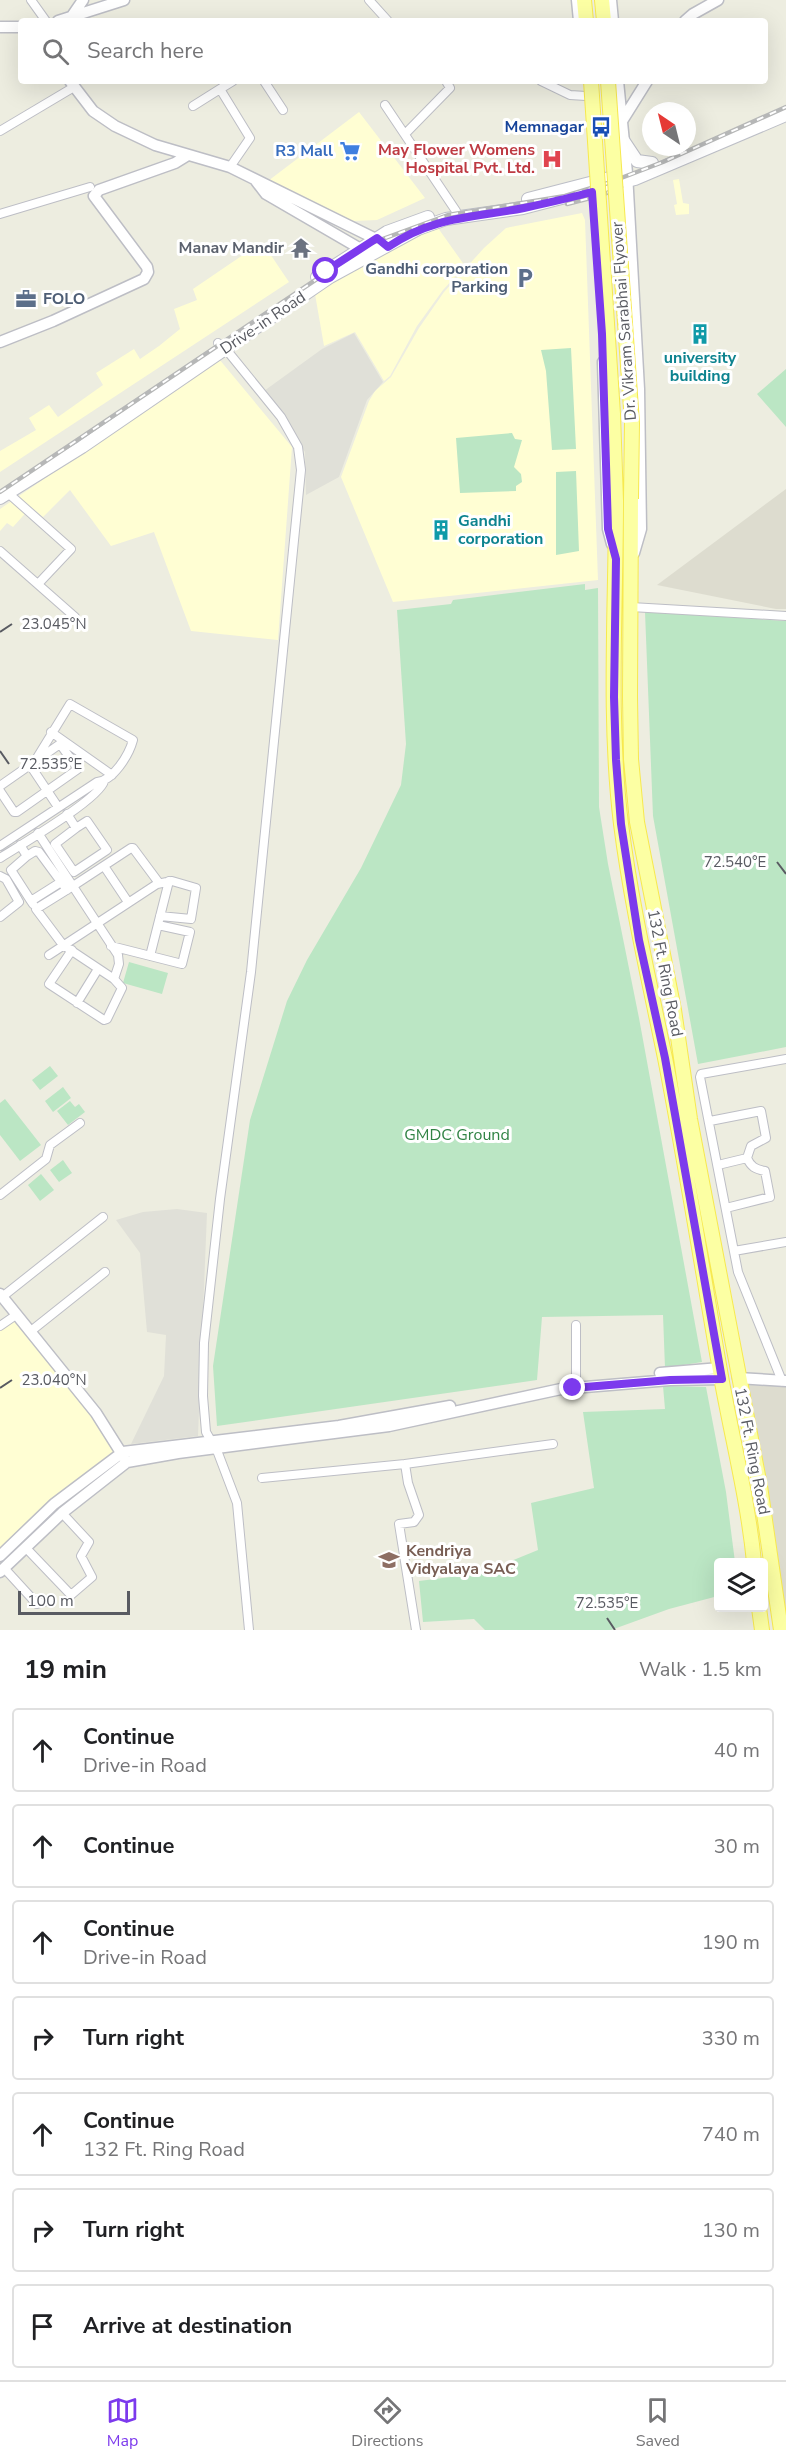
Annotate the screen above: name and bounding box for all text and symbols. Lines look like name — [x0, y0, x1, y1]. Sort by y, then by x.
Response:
search box — [18, 18, 768, 84]
icon: search — [39, 35, 72, 68]
text: Search here — [87, 36, 204, 66]
north arrow — [642, 102, 696, 156]
bus stop icon: Memnagar — [589, 115, 613, 139]
place label: Memnagar — [505, 116, 585, 138]
supermarket icon: R3 Mall — [338, 139, 362, 163]
place label: May Flower Womens Hospital Pvt. Ltd. — [378, 139, 535, 179]
place label: R3 Mall — [275, 140, 333, 162]
hospital icon: May Flower Womens Hospital Pvt. Ltd. — [540, 147, 564, 171]
street label: Dr. Vikram Sarabhai Flyover — [606, 220, 642, 421]
temple icon: Manav Mandir — [289, 236, 313, 260]
place label: Manav Mandir — [179, 237, 285, 259]
route start — [312, 257, 338, 283]
place label: Gandhi corporation Parking — [365, 258, 508, 298]
parking icon: Gandhi corporation Parking — [513, 266, 537, 290]
street label: Drive-in Road — [216, 286, 310, 360]
office icon: FOLO — [14, 287, 38, 311]
place label: FOLO — [43, 288, 85, 310]
building icon: university building — [688, 322, 712, 346]
place label: university building — [664, 347, 737, 387]
place label: Gandhi corporation — [458, 510, 543, 550]
building icon: Gandhi corporation — [429, 518, 453, 542]
text: 23.045°N — [21, 614, 87, 634]
text: 72.535°E — [20, 754, 82, 774]
text: 72.540°E — [704, 852, 766, 872]
street label: 132 Ft. Ring Road — [642, 907, 688, 1039]
park label: GMDC Ground — [404, 1124, 510, 1146]
text: 23.040°N — [21, 1370, 87, 1390]
route end — [559, 1374, 585, 1400]
street label: 132 Ft. Ring Road — [729, 1385, 775, 1517]
place label: Kendriya Vidyalaya SAC — [405, 1540, 516, 1580]
school or university icon: Kendriya Vidyalaya SAC — [377, 1548, 401, 1572]
map controls — [714, 1558, 768, 1612]
button: layers — [714, 1558, 768, 1612]
scale bar — [18, 1588, 130, 1616]
text: 100 m — [27, 1590, 74, 1612]
text: 72.535°E — [576, 1593, 638, 1613]
text: 19 min — [24, 1652, 107, 1687]
text: Walk · 1.5 km — [639, 1656, 762, 1683]
text: Continue — [83, 1722, 174, 1752]
icon: ahead — [26, 1734, 59, 1767]
text: 40 m — [714, 1737, 760, 1764]
text: Drive-in Road — [83, 1752, 207, 1779]
icon: ahead — [26, 1830, 59, 1863]
text: Continue — [83, 1831, 174, 1861]
text: 30 m — [714, 1833, 760, 1860]
text: Continue — [83, 1914, 174, 1944]
icon: ahead — [26, 1926, 59, 1959]
text: 190 m — [702, 1929, 760, 1956]
text: Drive-in Road — [83, 1944, 207, 1971]
icon: right — [26, 2022, 59, 2055]
text: Turn right — [83, 2023, 184, 2053]
text: 330 m — [702, 2025, 760, 2052]
text: Continue — [83, 2106, 174, 2136]
icon: ahead — [26, 2118, 59, 2151]
text: 740 m — [702, 2121, 760, 2148]
text: 132 Ft. Ring Road — [83, 2136, 245, 2163]
icon: right — [26, 2214, 59, 2247]
text: Turn right — [83, 2215, 184, 2245]
text: 130 m — [702, 2217, 760, 2244]
icon: arrive — [26, 2310, 59, 2343]
text: Arrive at destination — [83, 2311, 292, 2341]
tab: Map — [106, 2394, 139, 2452]
tab: Directions — [351, 2394, 423, 2452]
tab: Saved — [636, 2394, 680, 2452]

